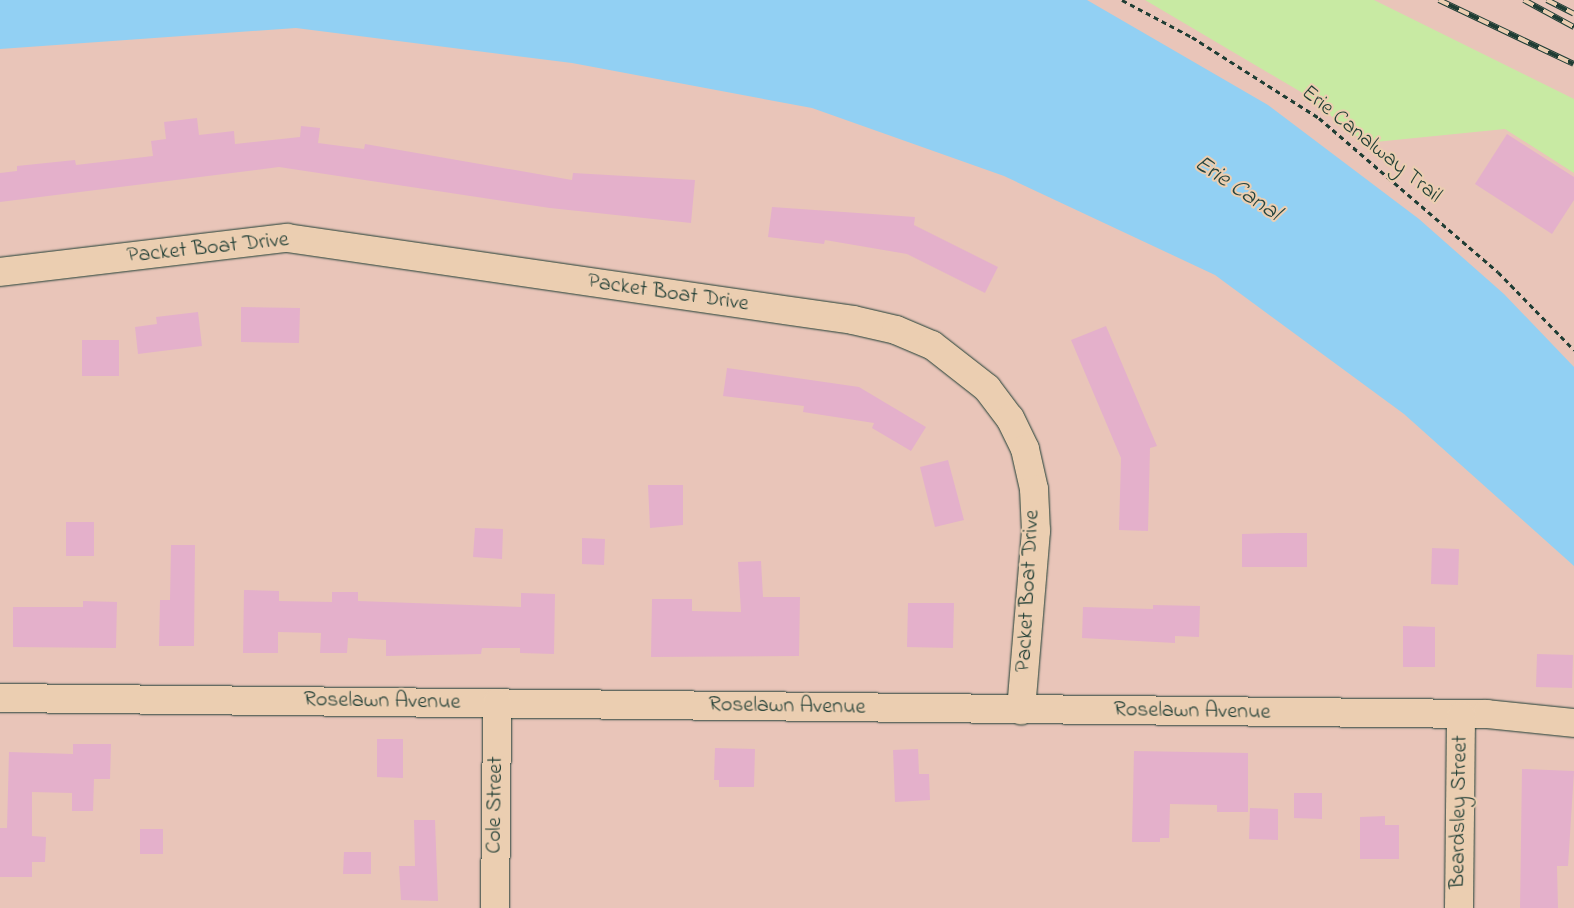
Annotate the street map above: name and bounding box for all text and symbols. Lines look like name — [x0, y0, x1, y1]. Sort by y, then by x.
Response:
street label: Erie Canalway Trail — [1296, 80, 1446, 210]
water label: Erie Canal — [1188, 150, 1286, 228]
street label: Packet Boat Drive — [126, 227, 290, 271]
street label: Packet Boat Drive — [586, 270, 750, 318]
street label: Packet Boat Drive — [1012, 509, 1046, 673]
street label: Roselawn Avenue — [303, 687, 461, 717]
street label: Roselawn Avenue — [708, 692, 866, 722]
street label: Roselawn Avenue — [1113, 697, 1271, 727]
street label: Beardsley Street — [1445, 735, 1475, 889]
street label: Cole Street — [482, 756, 510, 854]

